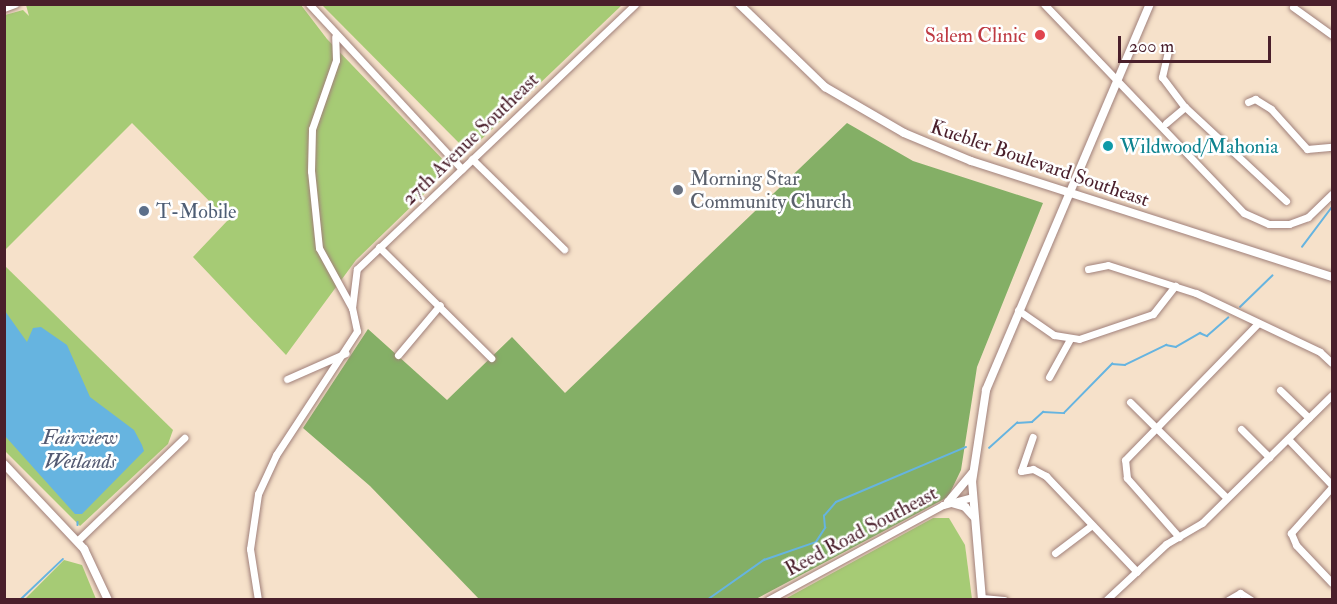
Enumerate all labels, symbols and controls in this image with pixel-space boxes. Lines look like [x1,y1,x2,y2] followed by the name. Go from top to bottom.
[925,23,1026,47] place label: Salem Clinic
[1121,24,1274,62] scale bar
[1031,26,1049,44] marker: Salem Clinic
[1129,35,1174,58] text: 200 m
[397,68,543,210] street label: 27th Avenue Southeast
[928,114,1152,212] street label: Kuebler Boulevard Southeast
[1120,134,1278,158] place label: Wildwood/Mahonia
[1101,139,1115,153] marker: Wildwood/Mahonia
[690,166,852,213] place label: Morning Star Community Church
[671,183,685,197] marker: Morning Star Community Church
[156,199,236,223] place label: T-Mobile
[137,204,151,218] marker: T-Mobile
[42,425,118,475] water label: Fairview Wetlands
[781,481,941,581] street label: Reed Road Southeast

